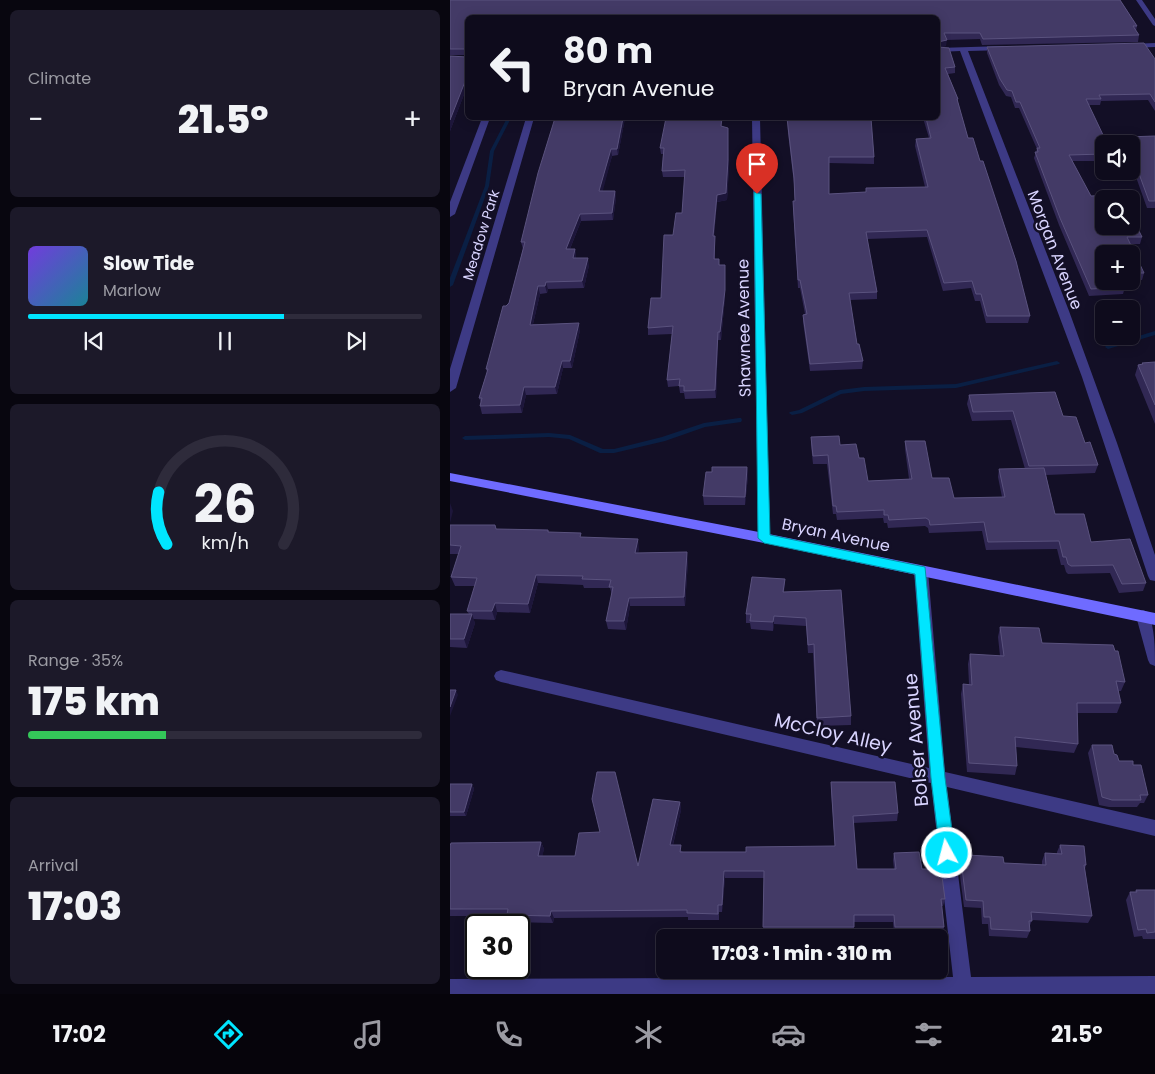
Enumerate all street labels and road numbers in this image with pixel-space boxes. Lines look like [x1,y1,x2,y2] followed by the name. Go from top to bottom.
[458,186,505,283] street label: Meadow Park
[1022,187,1088,313] street label: Morgan Avenue
[731,259,757,397] street label: Shawnee Avenue
[780,512,892,558] street label: Bryan Avenue
[897,672,935,808] street label: Bolser Avenue
[772,706,895,760] street label: McCloy Alley

